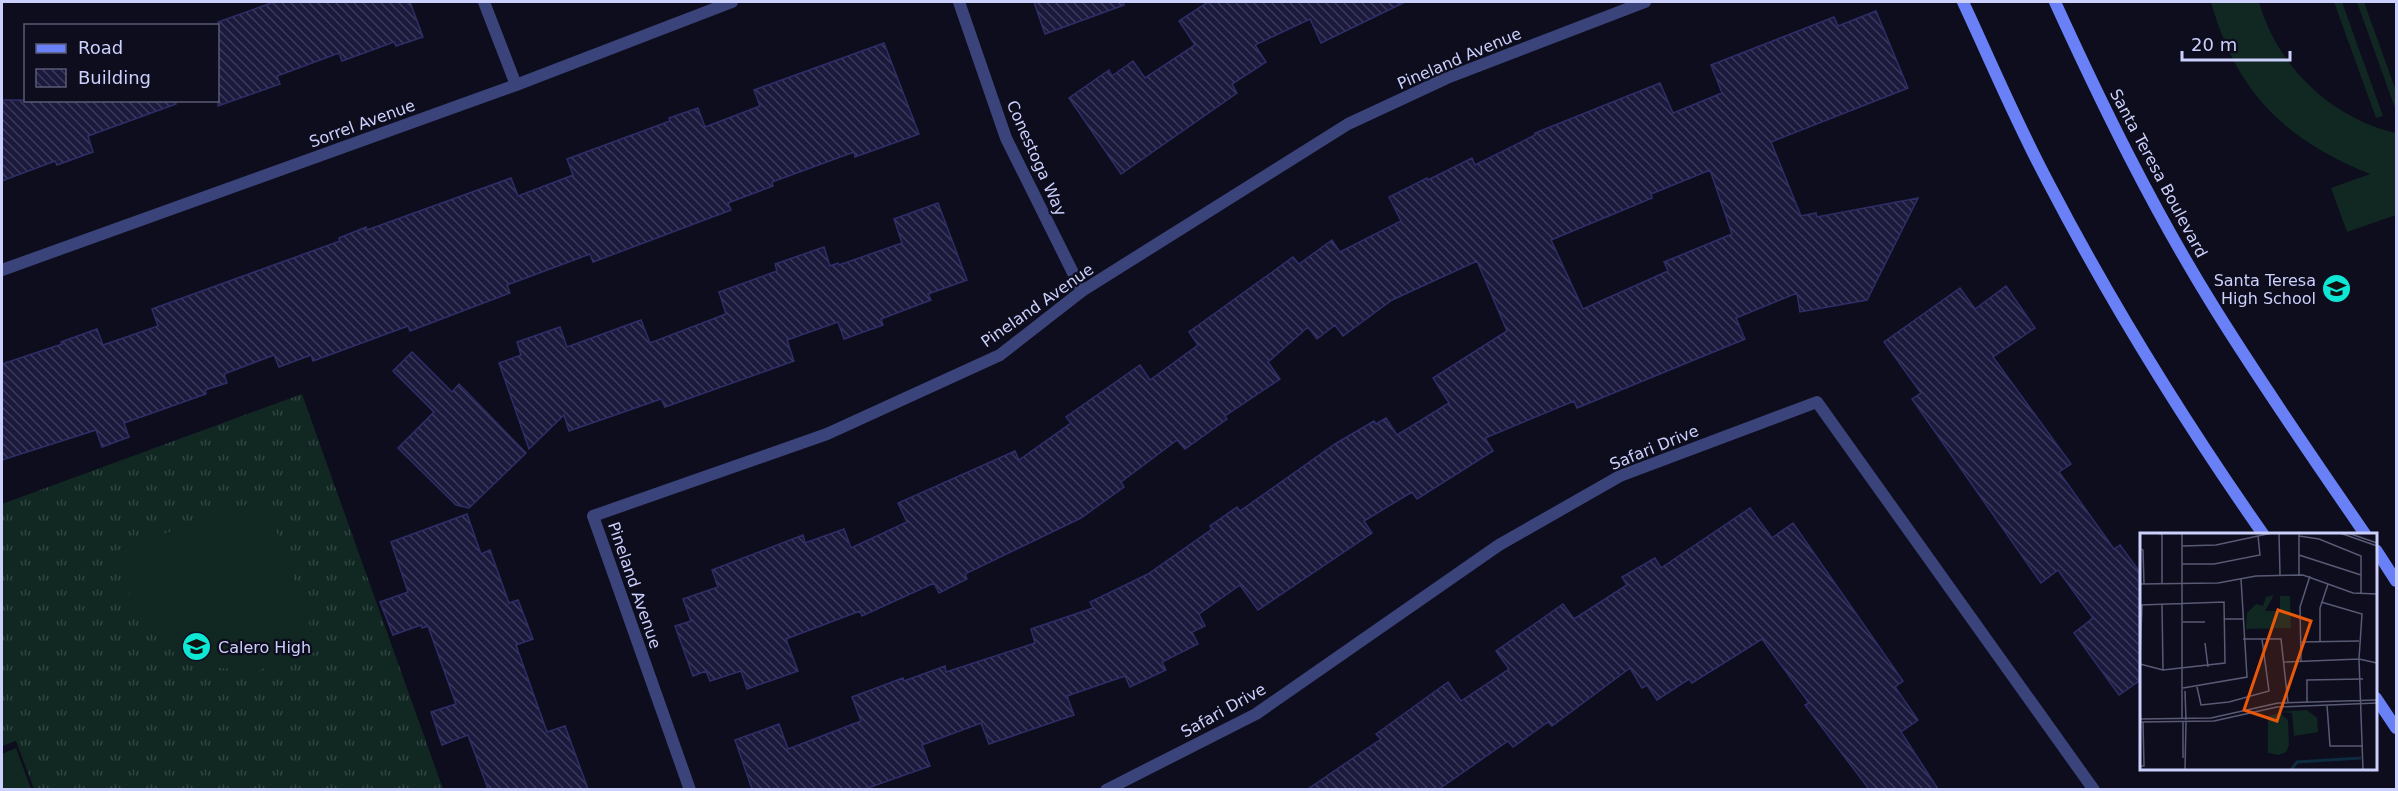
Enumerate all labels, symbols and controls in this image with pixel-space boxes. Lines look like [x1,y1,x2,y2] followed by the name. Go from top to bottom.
[24,24,219,102] legend
[1394,24,1524,93] street label: Pineland Avenue
[2182,24,2290,62] scale bar
[2191,34,2237,55] text: 20 m
[78,37,123,58] text: Road
[78,67,151,88] text: Building
[2106,86,2211,261] street label: Santa Teresa Boulevard
[307,96,418,151] street label: Sorrel Avenue
[1003,97,1071,219] street label: Conestoga Way
[977,260,1097,351] street label: Pineland Avenue
[2214,271,2316,308] place label: Santa Teresa High School
[2321,273,2353,305] school or university icon: Santa Teresa High School
[1607,421,1701,474] street label: Safari Drive
[604,519,665,651] street label: Pineland Avenue
[2140,533,2377,770] inset map
[181,631,213,663] school or university icon: Calero High
[218,638,311,657] place label: Calero High
[1177,679,1269,742] street label: Safari Drive

